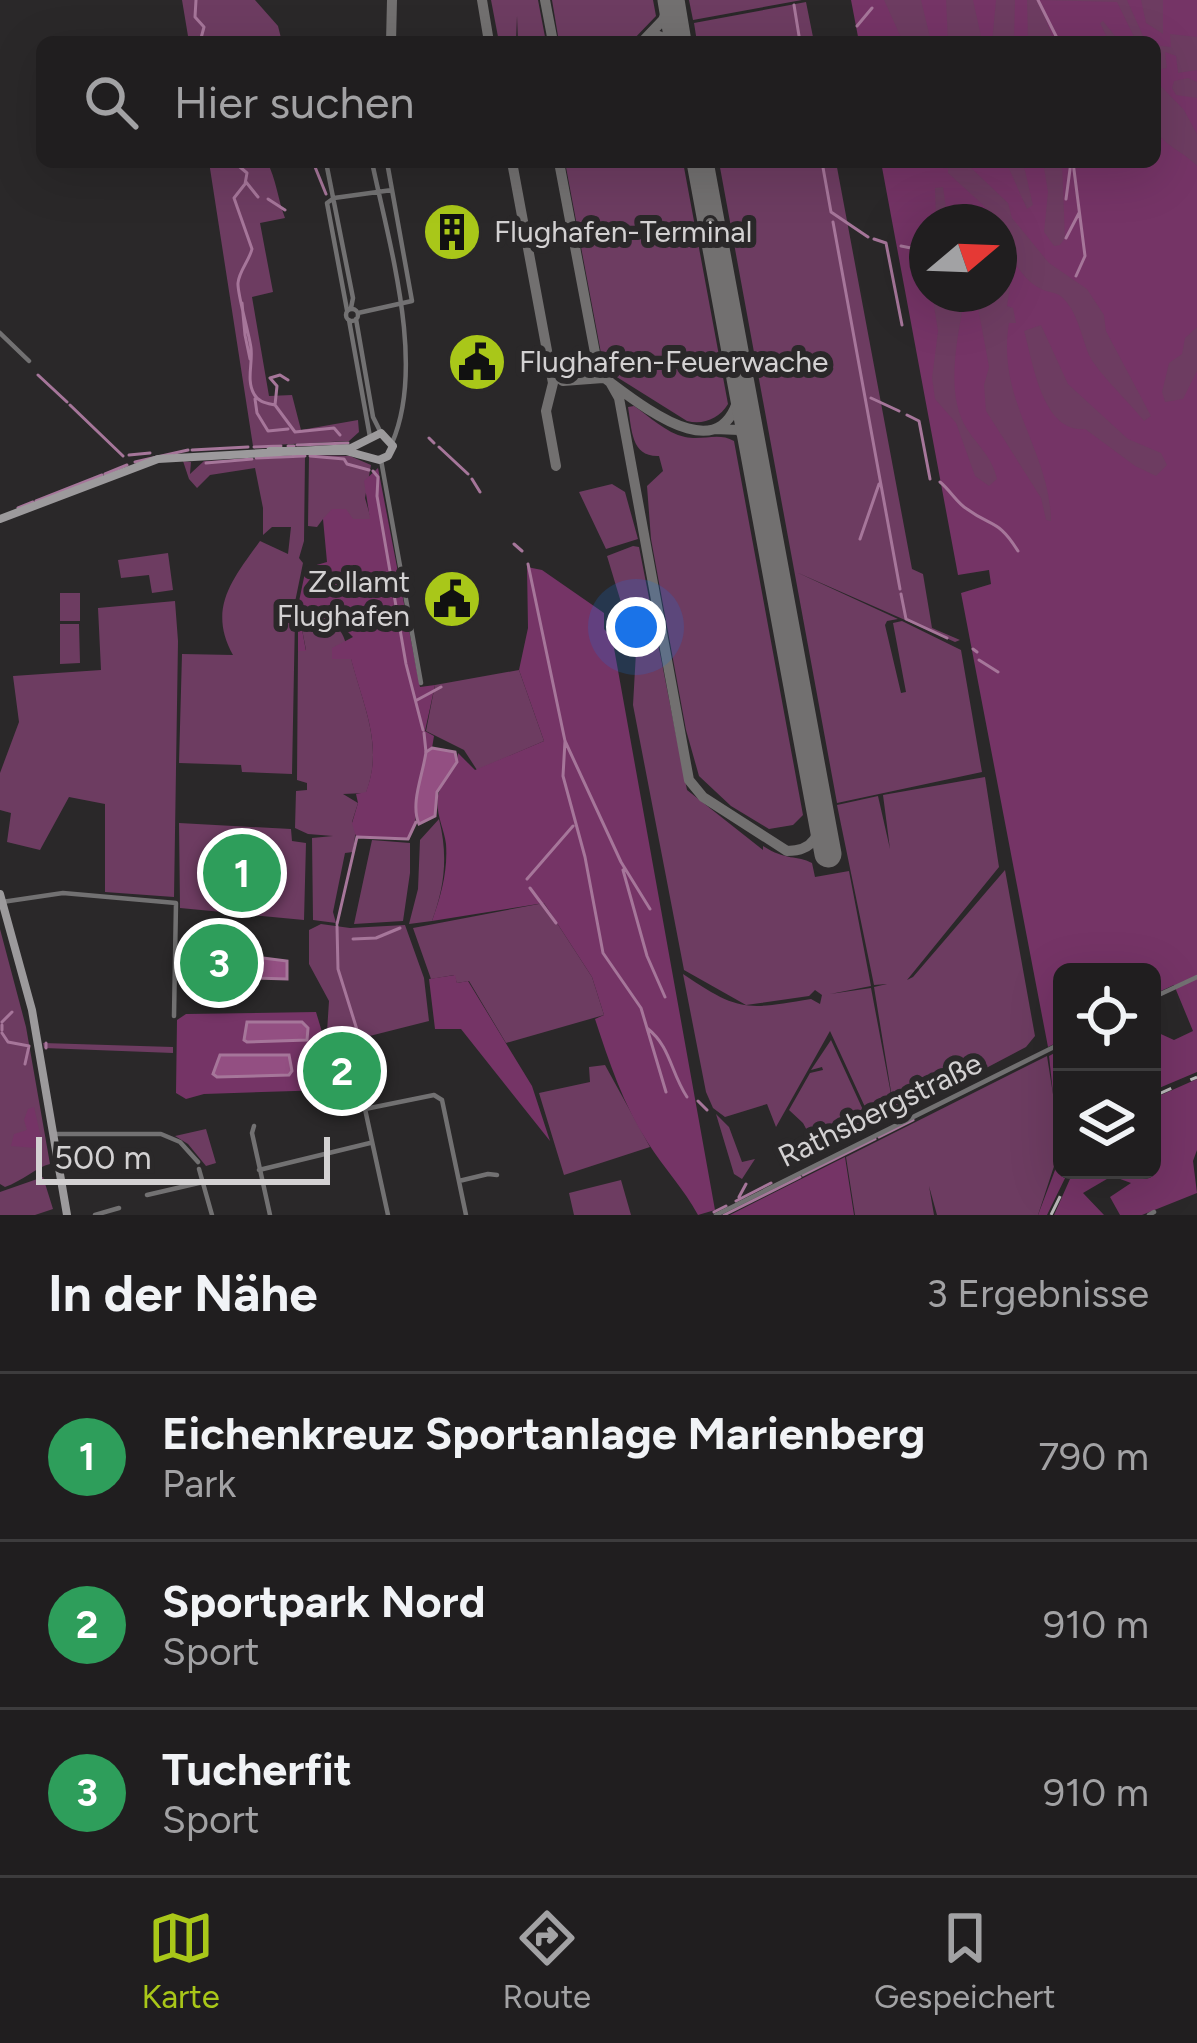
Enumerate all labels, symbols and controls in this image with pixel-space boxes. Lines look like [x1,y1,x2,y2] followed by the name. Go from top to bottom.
[36,36,1161,168] search box
[78,69,144,135] icon: search
[174,75,414,129] text: Hier suchen
[421,201,483,263] building icon: Flughafen-Terminal
[909,204,1017,312] north arrow
[494,213,752,250] place label: Flughafen-Terminal
[446,331,508,393] public building icon: Flughafen-Feuerwache
[519,343,828,380] place label: Flughafen-Feuerwache
[277,563,410,634] place label: Zollamt Flughafen
[421,568,483,630] public building icon: Zollamt Flughafen
[606,597,666,657] your location
[203,828,281,918] pin: 1
[180,918,258,1008] pin: 3
[1053,963,1161,1179] map controls
[1053,963,1161,1071] button: locate
[303,1026,381,1116] pin: 2
[772,1044,988,1175] street label: Rathsbergstraße
[1053,1071,1161,1179] button: layers
[36,1131,330,1184] scale bar
[54,1138,152,1177] text: 500 m
[48,1263,318,1324] text: In der Nähe
[926,1270,1149,1317] text: 3 Ergebnisse
[162,1406,925,1460] text: Eichenkreuz Sportanlage Marienberg
[79,1433,95,1480] text: 1
[1038,1433,1149,1480] text: 790 m
[162,1460,236,1507] text: Park
[162,1574,485,1628] text: Sportpark Nord
[76,1601,98,1648] text: 2
[1043,1601,1149,1648] text: 910 m
[162,1628,260,1675] text: Sport
[162,1742,352,1796] text: Tucherfit
[76,1769,98,1816] text: 3
[1043,1769,1149,1816] text: 910 m
[162,1796,260,1843] text: Sport
[141,1905,220,2016] tab: Karte
[503,1905,591,2016] tab: Route
[874,1905,1056,2016] tab: Gespeichert

